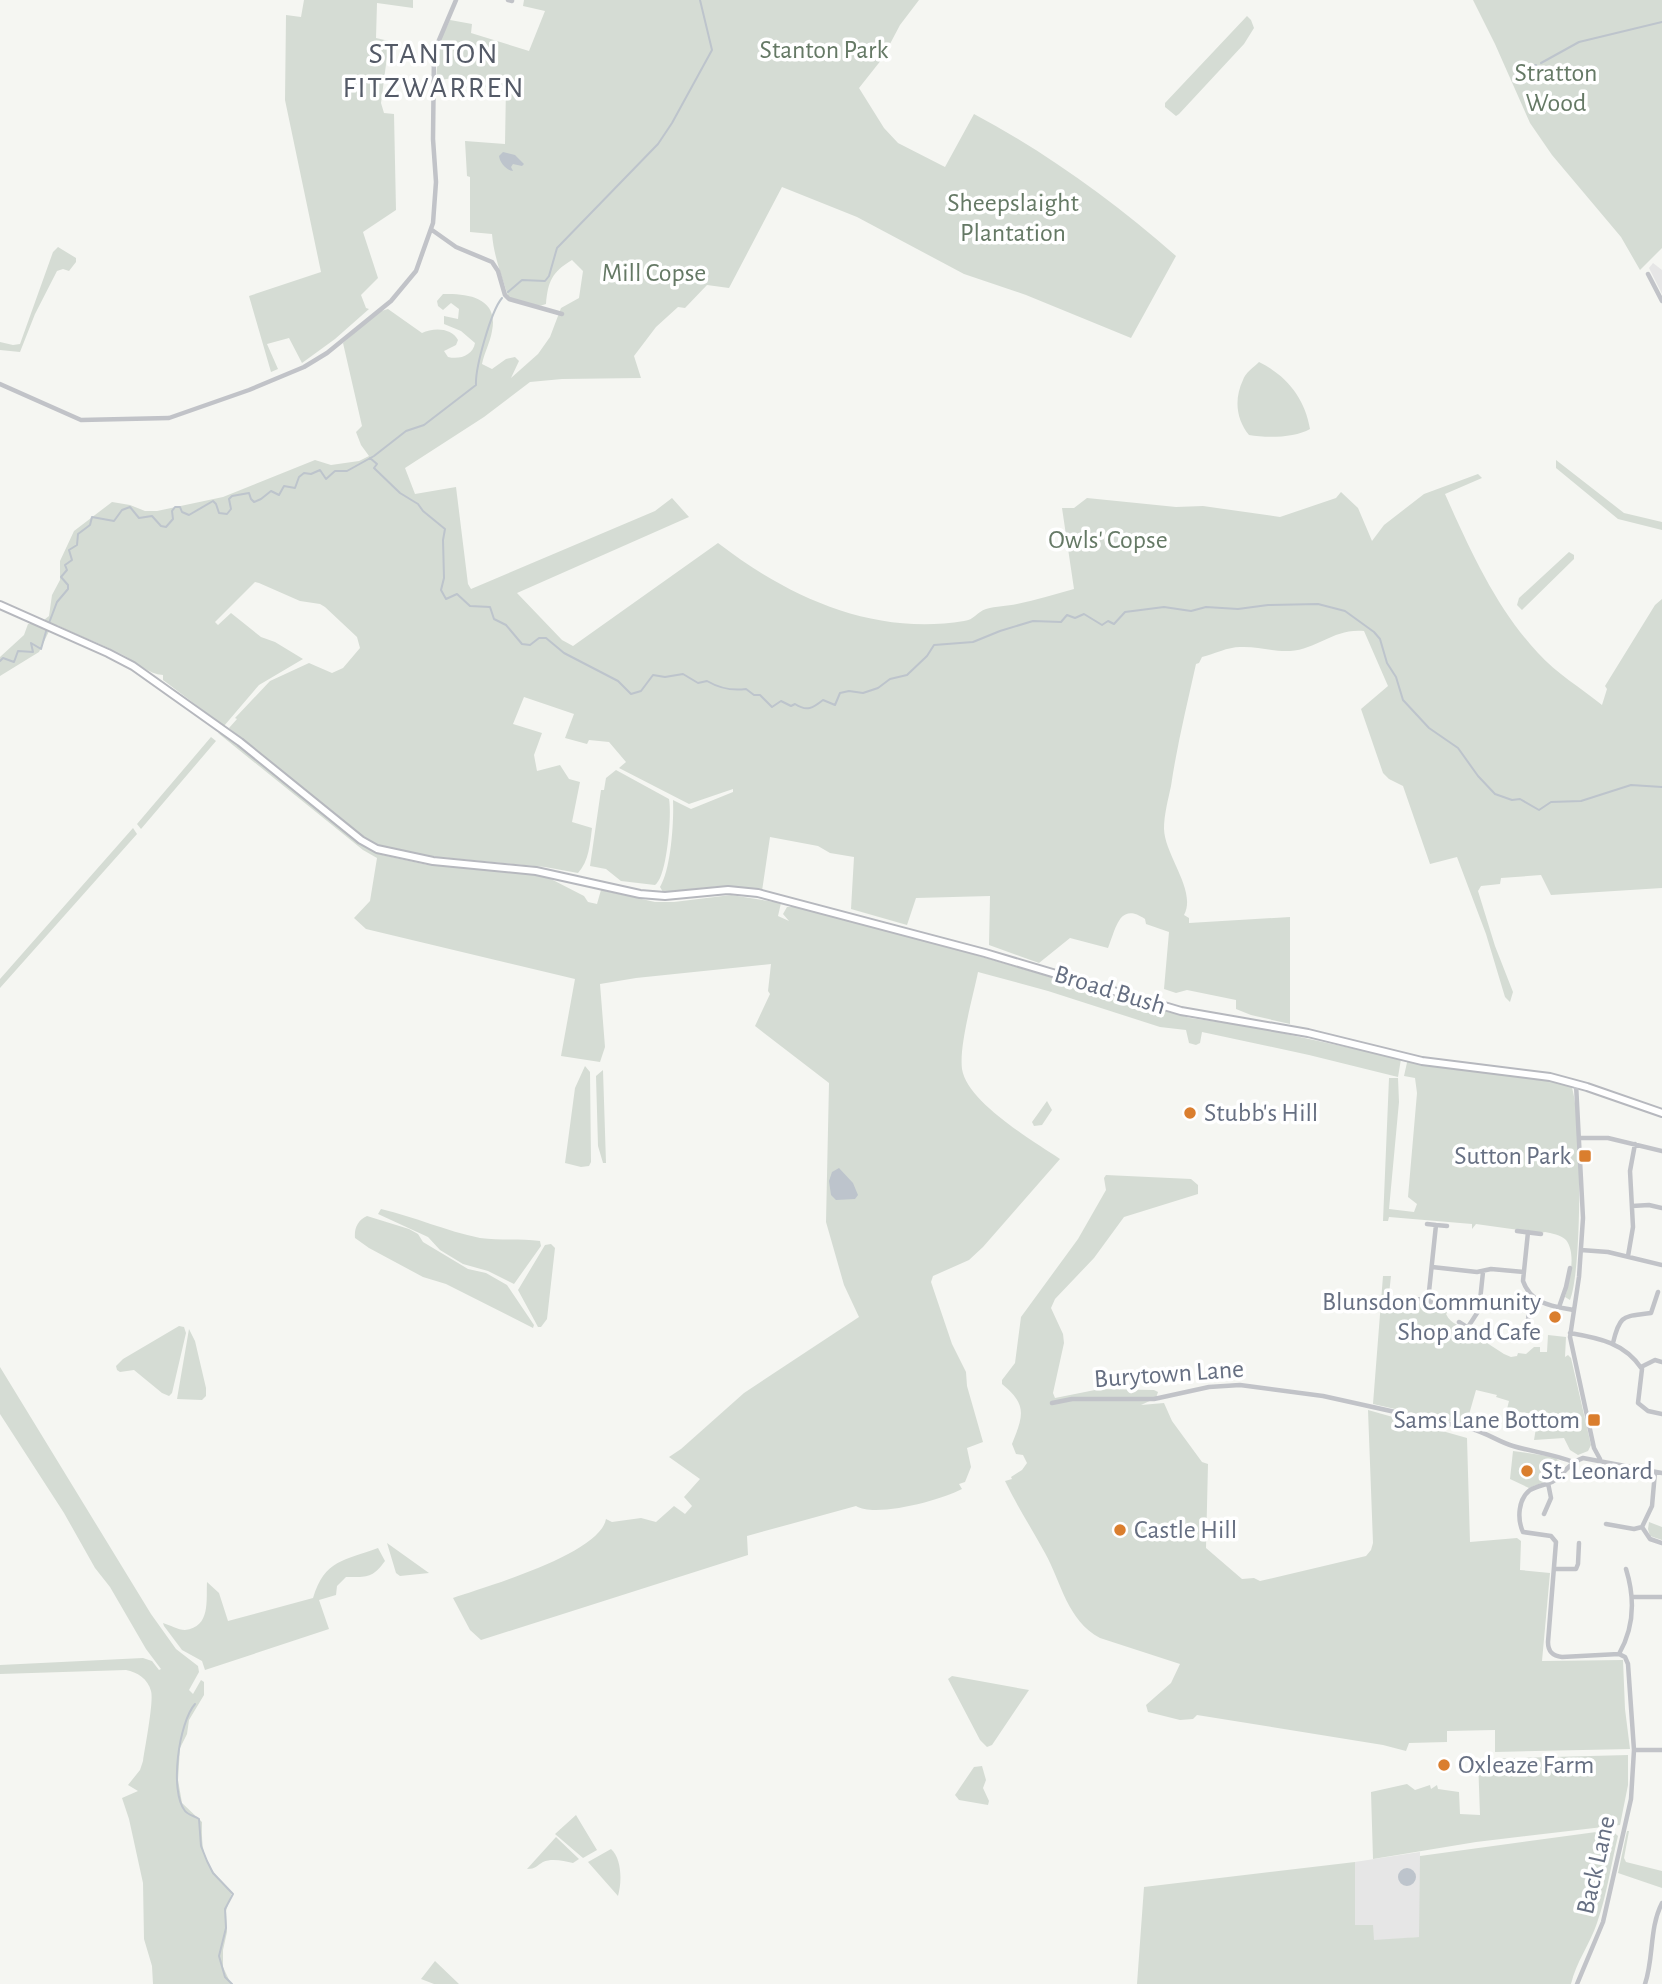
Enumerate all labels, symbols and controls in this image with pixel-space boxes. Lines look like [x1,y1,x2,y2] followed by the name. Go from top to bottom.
[760,37,889,63] park label: Stanton Park
[343,39,525,103] district label: STANTON FITZWARREN
[1515,60,1597,116] park label: Stratton Wood
[947,190,1079,246] park label: Sheepslaight Plantation
[602,260,706,286] park label: Mill Copse
[1048,527,1168,553] park label: Owls' Copse
[1051,961,1169,1019] street label: Broad Bush
[1204,1100,1318,1126] place label: Stubb's Hill
[1182,1105,1198,1121] marker: Stubb's Hill
[1454,1143,1571,1169] place label: Sutton Park
[1577,1148,1593,1164] marker: Sutton Park
[1322,1289,1541,1345] place label: Blunsdon Community Shop and Cafe
[1547,1309,1563,1325] marker: Blunsdon Community Shop and Cafe
[1093,1356,1245,1392] street label: Burytown Lane
[1394,1407,1580,1433] place label: Sams Lane Bottom
[1586,1412,1602,1428] marker: Sams Lane Bottom
[1541,1458,1653,1484] place label: St. Leonard
[1519,1463,1535,1479] marker: St. Leonard
[1134,1517,1237,1543] place label: Castle Hill
[1112,1522,1128,1538] marker: Castle Hill
[1458,1752,1594,1778] place label: Oxleaze Farm
[1436,1757,1452,1773] marker: Oxleaze Farm
[1572,1813,1620,1917] street label: Back Lane

